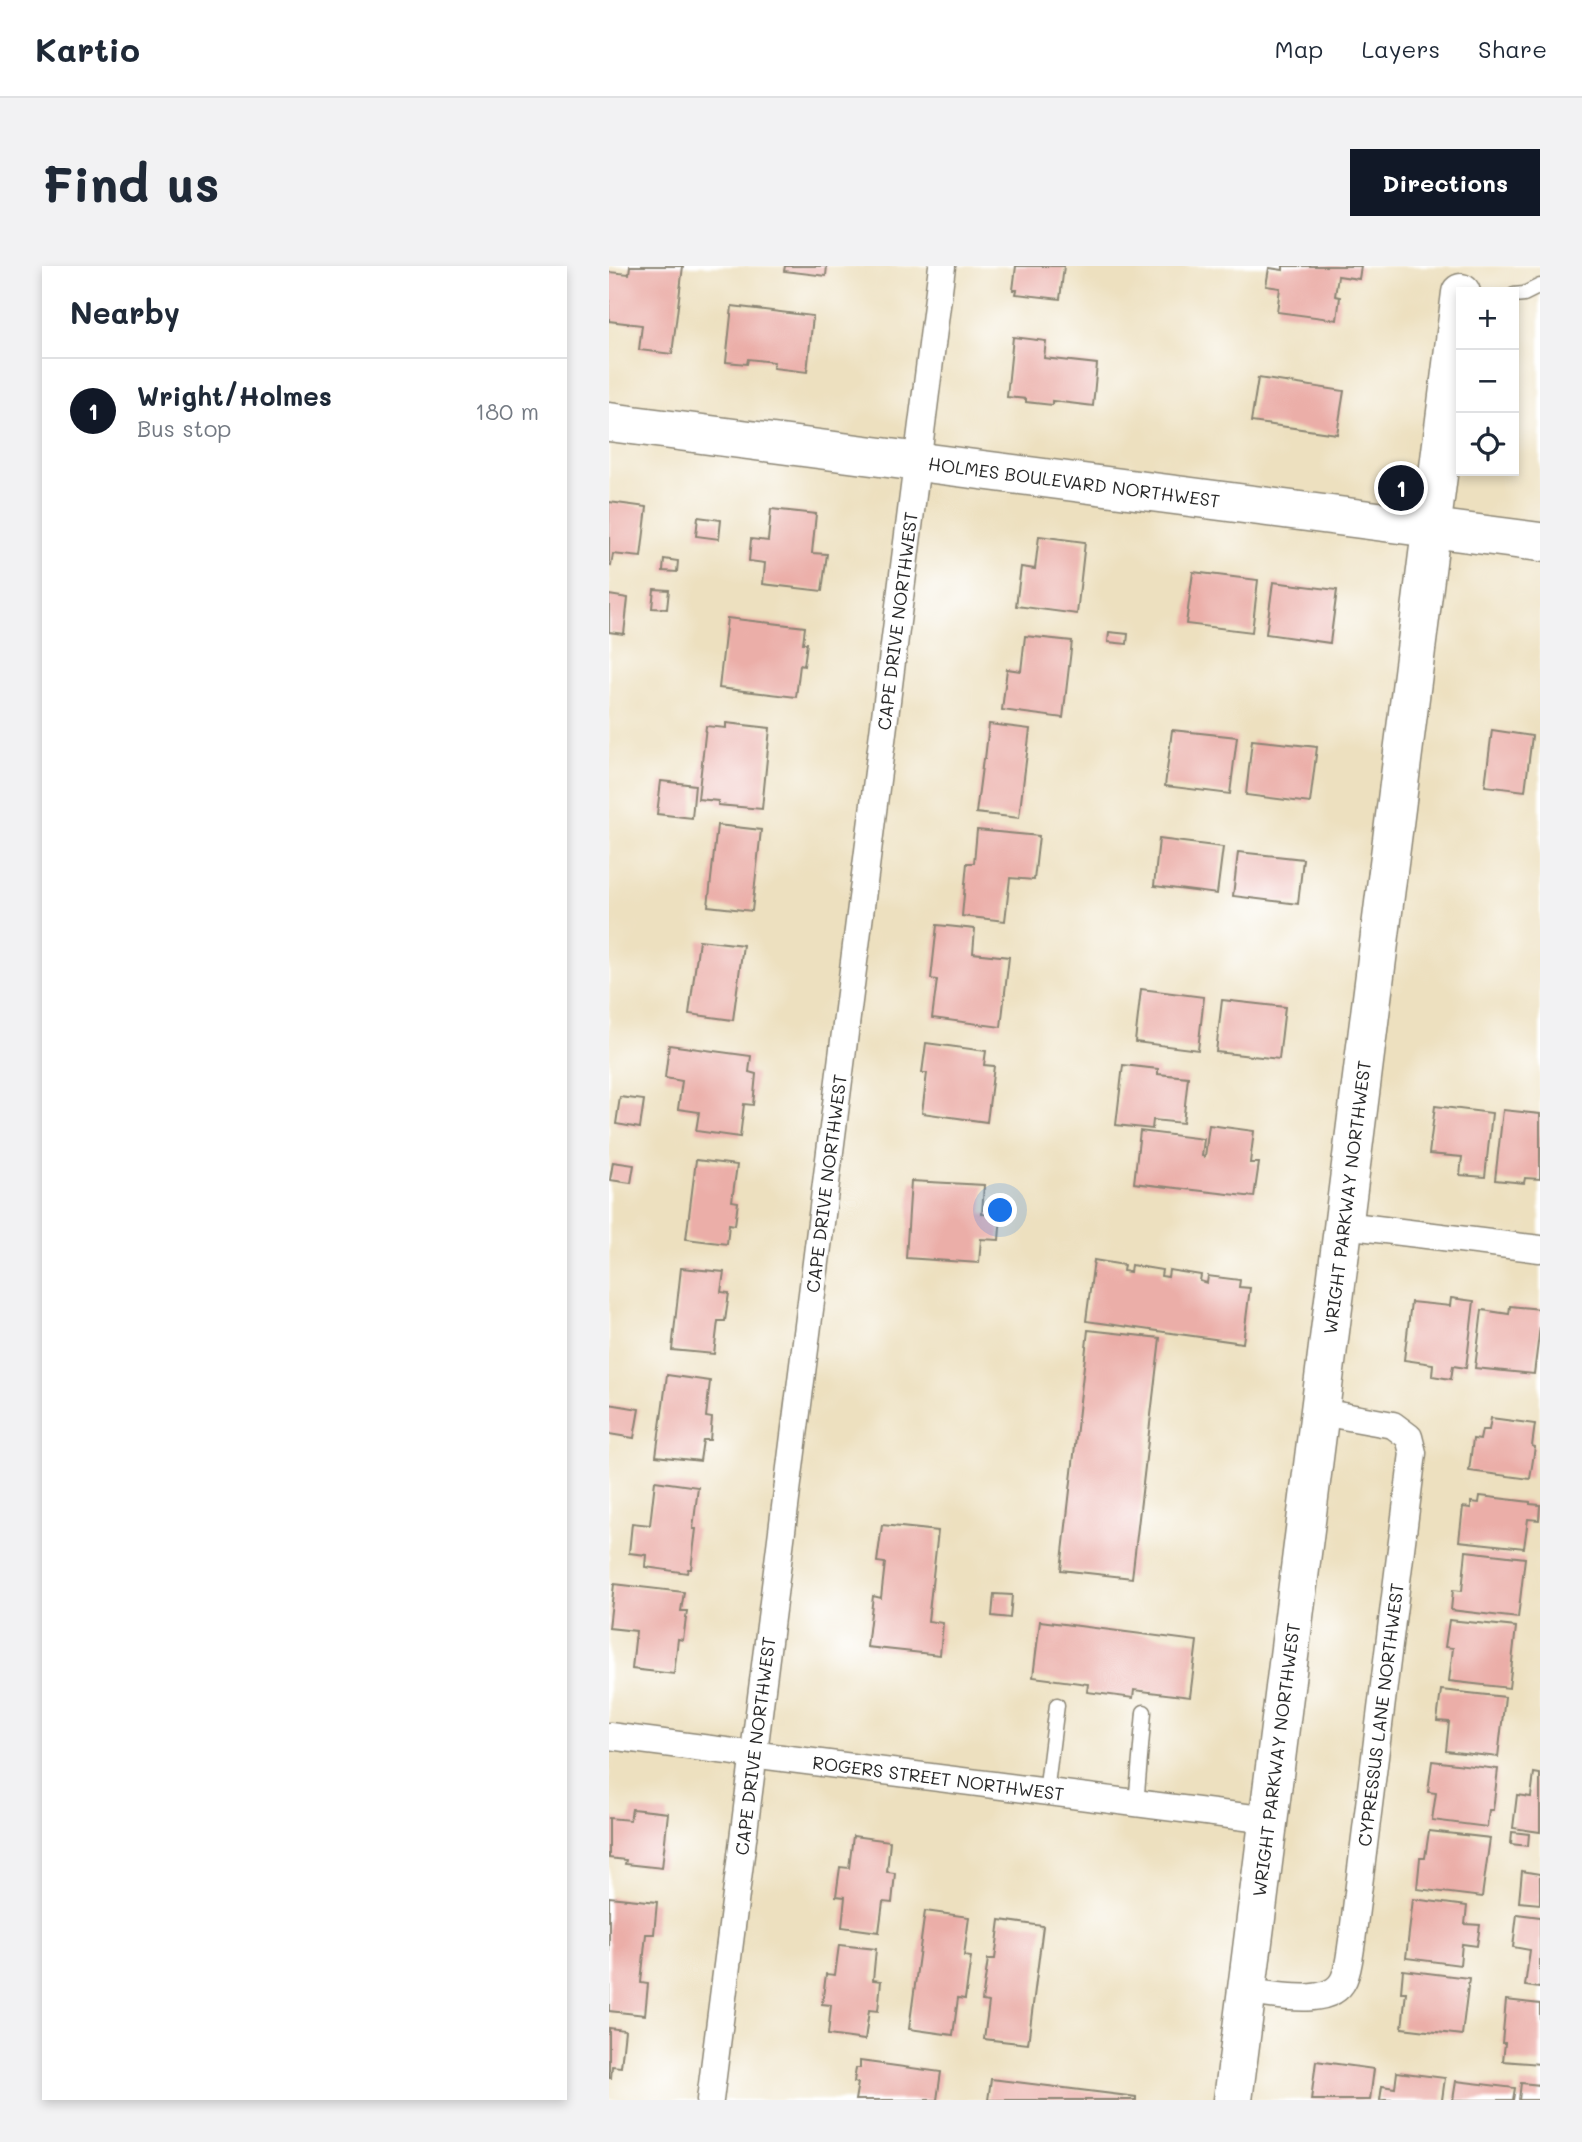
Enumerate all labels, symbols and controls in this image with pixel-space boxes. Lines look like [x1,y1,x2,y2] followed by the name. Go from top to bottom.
[35,27,140,70] text: Kartio
[1275,33,1323,64] text: Map
[1361,33,1440,64] text: Layers
[1478,33,1547,64] text: Share
[1350,149,1540,216] button: Directions
[42,151,220,214] text: Find us
[1456,287,1519,476] map controls
[1456,287,1519,350] button: +
[70,292,180,332] text: Nearby
[1456,350,1519,413] button: −
[137,379,332,413] text: Wright/Holmes
[88,396,98,426] text: 1
[475,396,539,426] text: 180 m
[137,413,232,443] text: Bus stop
[1456,413,1519,476] button: locate
[927,451,1221,513] street label: HOLMES BOULEVARD NORTHWEST
[1378,462,1424,514] pin: 1
[871,510,923,732] street label: CAPE DRIVE NORTHWEST
[1318,1059,1376,1336] street label: WRIGHT PARKWAY NORTHWEST
[800,1073,852,1294] street label: CAPE DRIVE NORTHWEST
[983,1193,1017,1227] your location
[1352,1581,1409,1848] street label: CYPRESSUS LANE NORTHWEST
[1247,1621,1305,1898] street label: WRIGHT PARKWAY NORTHWEST
[729,1635,781,1857] street label: CAPE DRIVE NORTHWEST
[811,1750,1066,1806] street label: ROGERS STREET NORTHWEST

